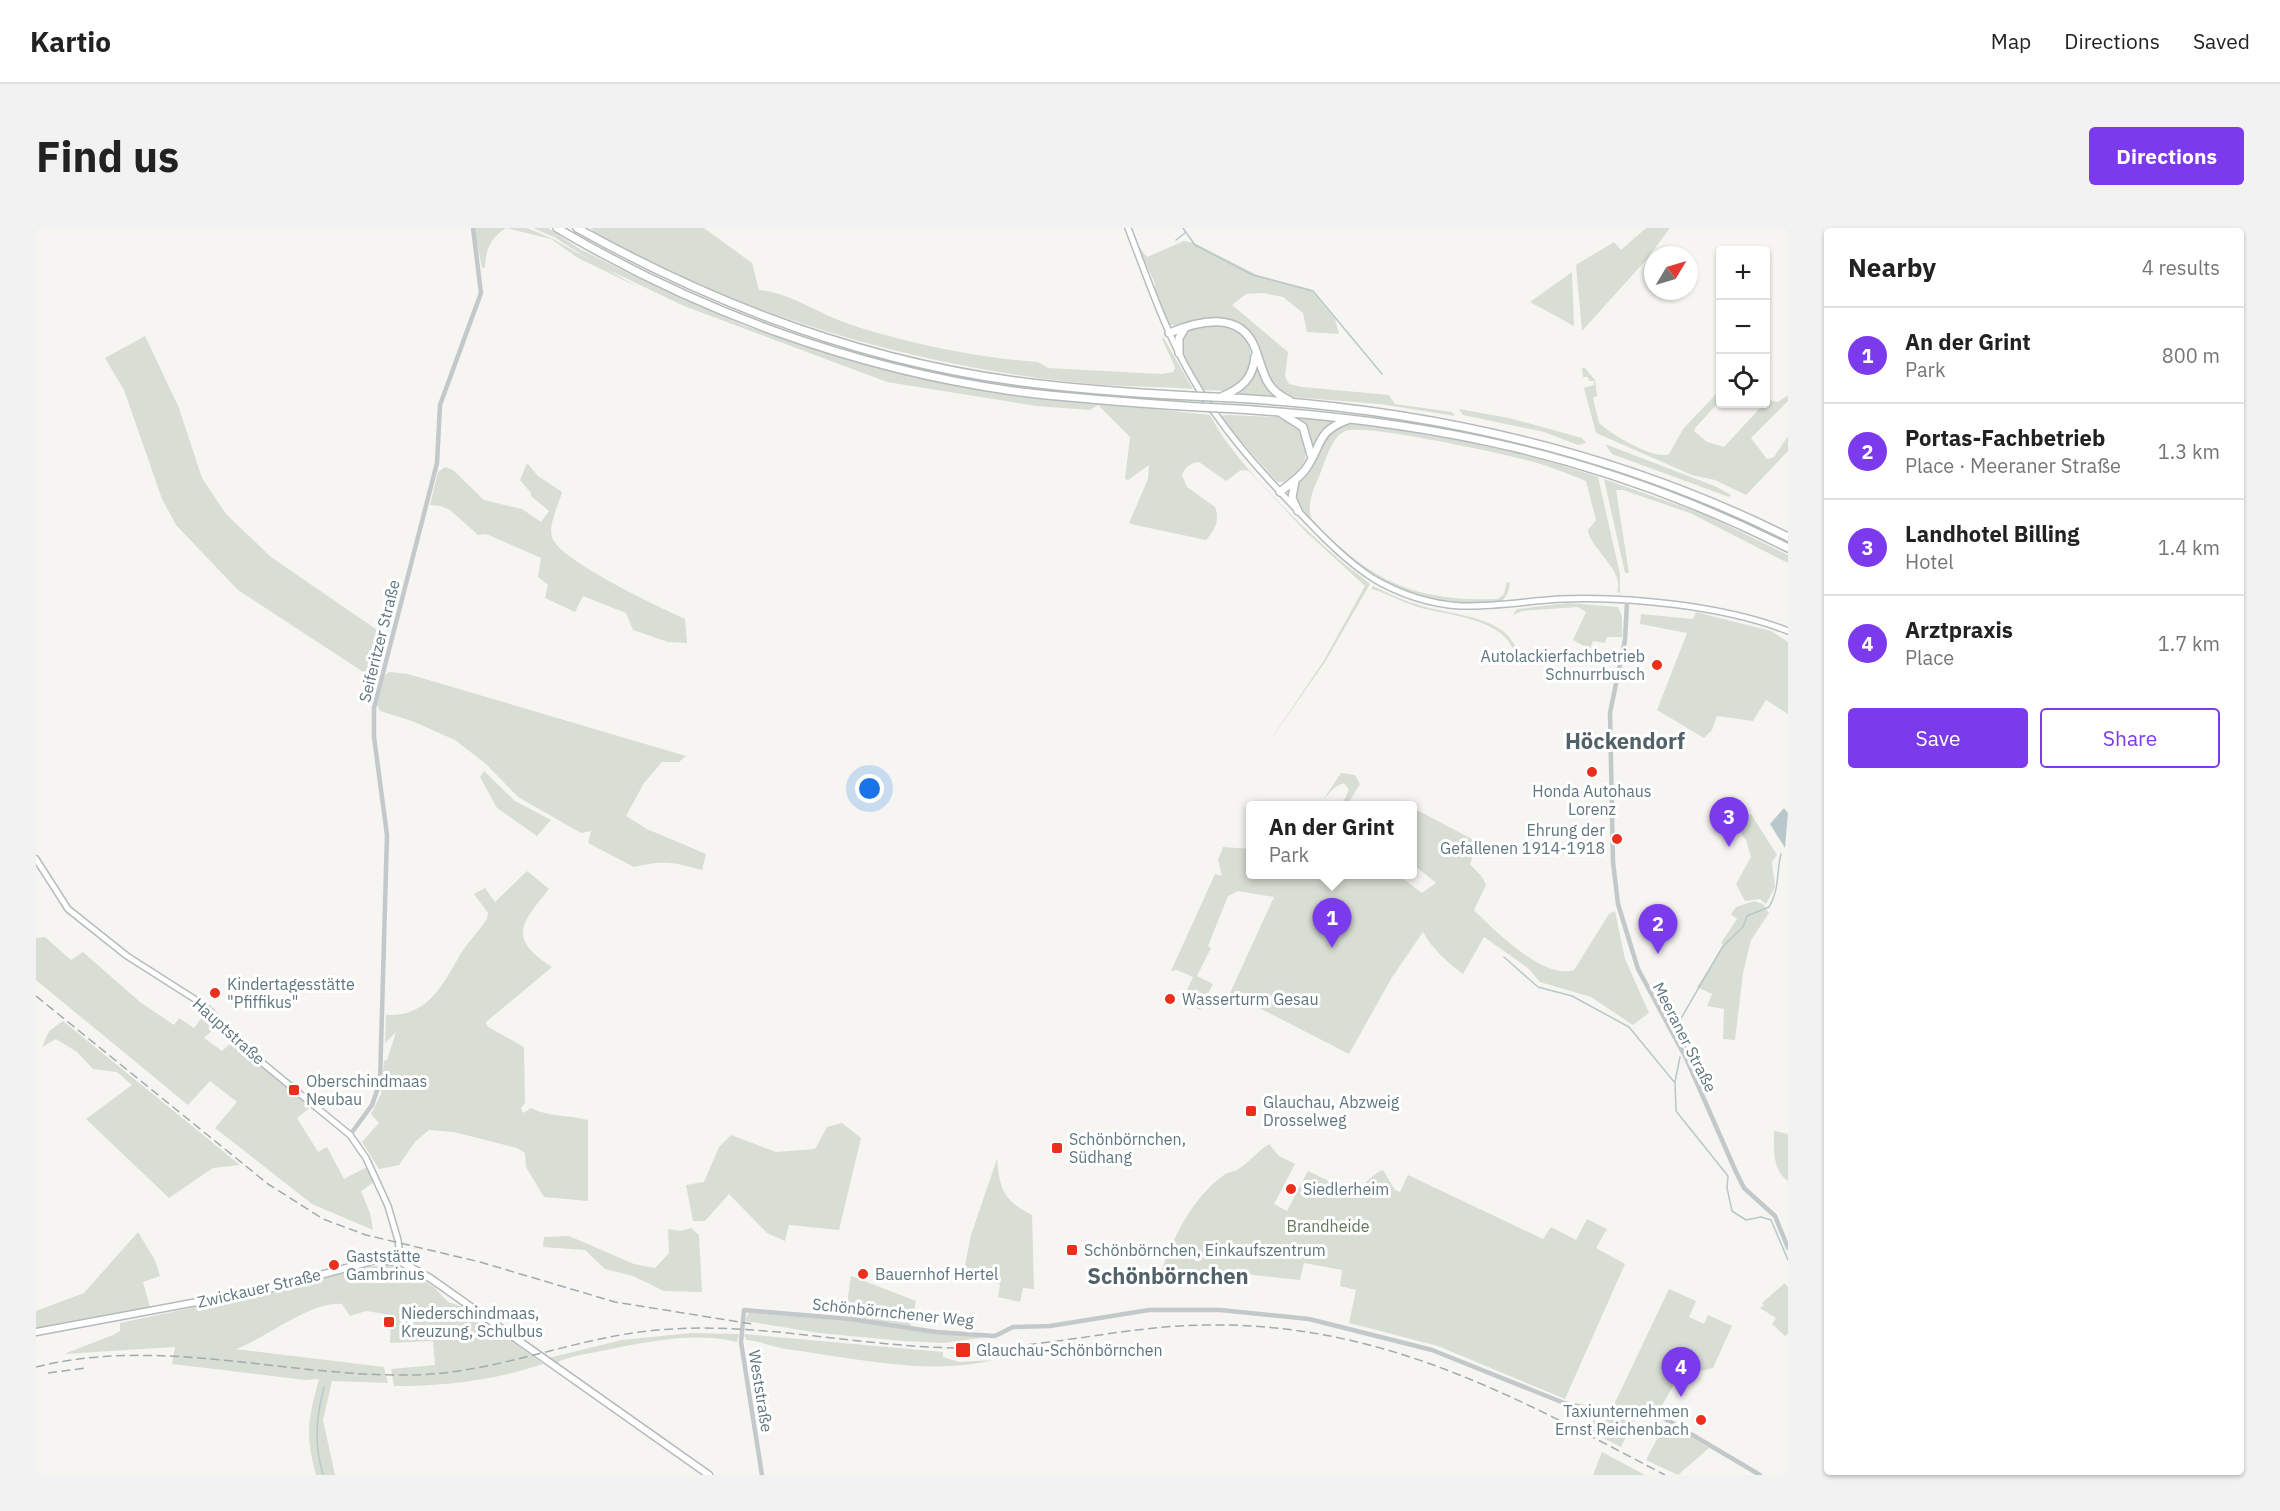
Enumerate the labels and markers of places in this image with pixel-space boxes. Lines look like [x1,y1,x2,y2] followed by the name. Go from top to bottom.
[1481,646,1645,684] place label: Autolackierfachbetrieb Schnurrbusch
[1650,658,1664,672] marker: Autolackierfachbetrieb Schnurrbusch
[1585,765,1599,779] marker: Honda Autohaus Lorenz
[1532,781,1652,819] place label: Honda Autohaus Lorenz
[1710,798,1748,847] pin: 3
[1440,820,1605,858] place label: Ehrung der Gefallenen 1914-1918
[1610,832,1624,846] marker: Ehrung der Gefallenen 1914-1918
[1312,898,1352,948] pin: 1
[1638,904,1678,954] pin: 2
[227,974,355,1012] place label: Kindertagesstätte "Pfiffikus"
[208,986,222,1000] marker: Kindertagesstätte "Pfiffikus"
[1182,989,1319,1009] place label: Wasserturm Gesau
[1163,992,1177,1006] marker: Wasserturm Gesau
[306,1071,427,1109] place label: Oberschindmaas Neubau
[287,1083,301,1097] marker: Oberschindmaas Neubau
[1263,1092,1400,1130] place label: Glauchau, Abzweig Drosselweg
[1244,1104,1258,1118] marker: Glauchau, Abzweig Drosselweg
[1069,1129,1186,1167] place label: Schönbörnchen, Südhang
[1050,1141,1064,1155] marker: Schönbörnchen, Südhang
[1303,1179,1389,1199] place label: Siedlerheim
[1284,1182,1298,1196] marker: Siedlerheim
[1084,1240,1326,1260] place label: Schönbörnchen, Einkaufszentrum
[1065,1243,1079,1257] marker: Schönbörnchen, Einkaufszentrum
[346,1246,425,1284] place label: Gaststätte Gambrinus
[327,1258,341,1272] marker: Gaststätte Gambrinus
[875,1264,998,1284] place label: Bauernhof Hertel
[856,1267,870,1281] marker: Bauernhof Hertel
[401,1303,543,1341] place label: Niederschindmaas, Kreuzung, Schulbus
[382,1315,396,1329] marker: Niederschindmaas, Kreuzung, Schulbus
[976,1340,1163,1360] place label: Glauchau-Schönbörnchen
[954,1341,972,1359] marker: Glauchau-Schönbörnchen
[1662,1348,1700,1397] pin: 4
[1555,1401,1689,1439] place label: Taxiunternehmen Ernst Reichenbach
[1694,1413,1708,1427] marker: Taxiunternehmen Ernst Reichenbach

